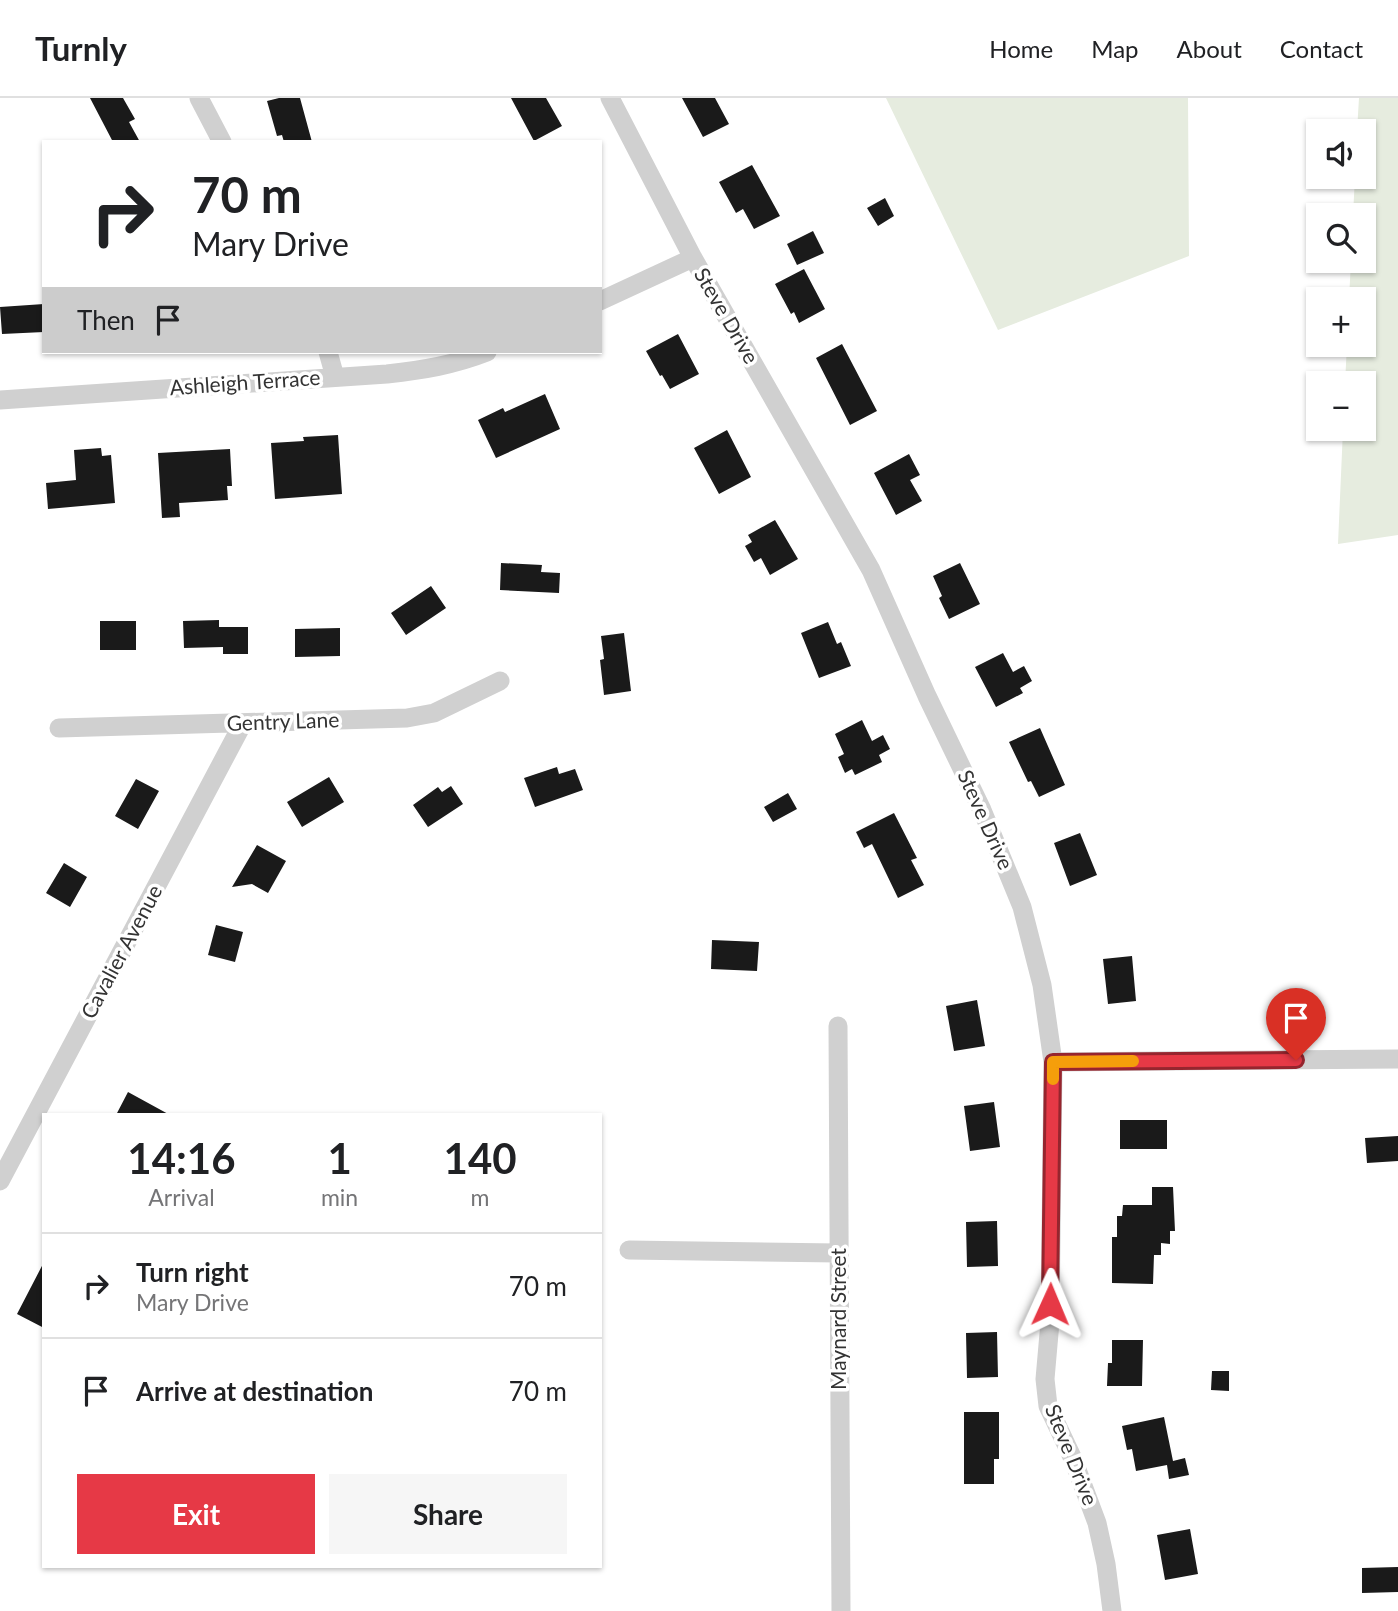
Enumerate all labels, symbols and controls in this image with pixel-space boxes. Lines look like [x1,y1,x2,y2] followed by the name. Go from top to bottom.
[35,28,127,68] text: Turnly
[989,34,1053,63] text: Home
[1091,34,1139,63] text: Map
[1177,34,1242,63] text: About
[1280,34,1363,63] text: Contact
[1306,119,1376,441] map controls
[1306,119,1376,189] button: sound
[192,165,302,223] text: 70 m
[77,168,168,259] icon: right
[1306,203,1376,273] button: search
[192,224,349,263] text: Mary Drive
[690,263,765,368] street label: Steve Drive
[1306,287,1376,357] button: +
[149,301,187,339] icon: arrive
[77,304,135,336] text: Then
[169,364,321,399] street label: Ashleigh Terrace
[1306,371,1376,441] button: −
[226,706,340,735] street label: Gentry Lane
[953,766,1019,873] street label: Steve Drive
[75,880,166,1022] street label: Cavalier Avenue
[1266,988,1326,1060] pin
[1277,999,1315,1037] icon: arrive
[127,1133,236,1183] text: 14:16
[327,1133,352,1183] text: 1
[444,1133,517,1183] text: 140
[148,1183,215,1211] text: Arrival
[321,1183,358,1211] text: min
[471,1183,490,1211] text: m
[825,1248,850,1390] street label: Maynard Street
[136,1256,249,1288] text: Turn right
[77,1267,115,1305] icon: right
[1013,1267,1087,1341] position arrow
[509,1270,567,1302] text: 70 m
[136,1288,249,1316] text: Mary Drive
[77,1372,115,1410] icon: arrive
[136,1375,373,1407] text: Arrive at destination
[509,1375,567,1407] text: 70 m
[1041,1400,1104,1508] street label: Steve Drive
[77,1474,315,1554] button: Exit
[329,1474,567,1554] button: Share

